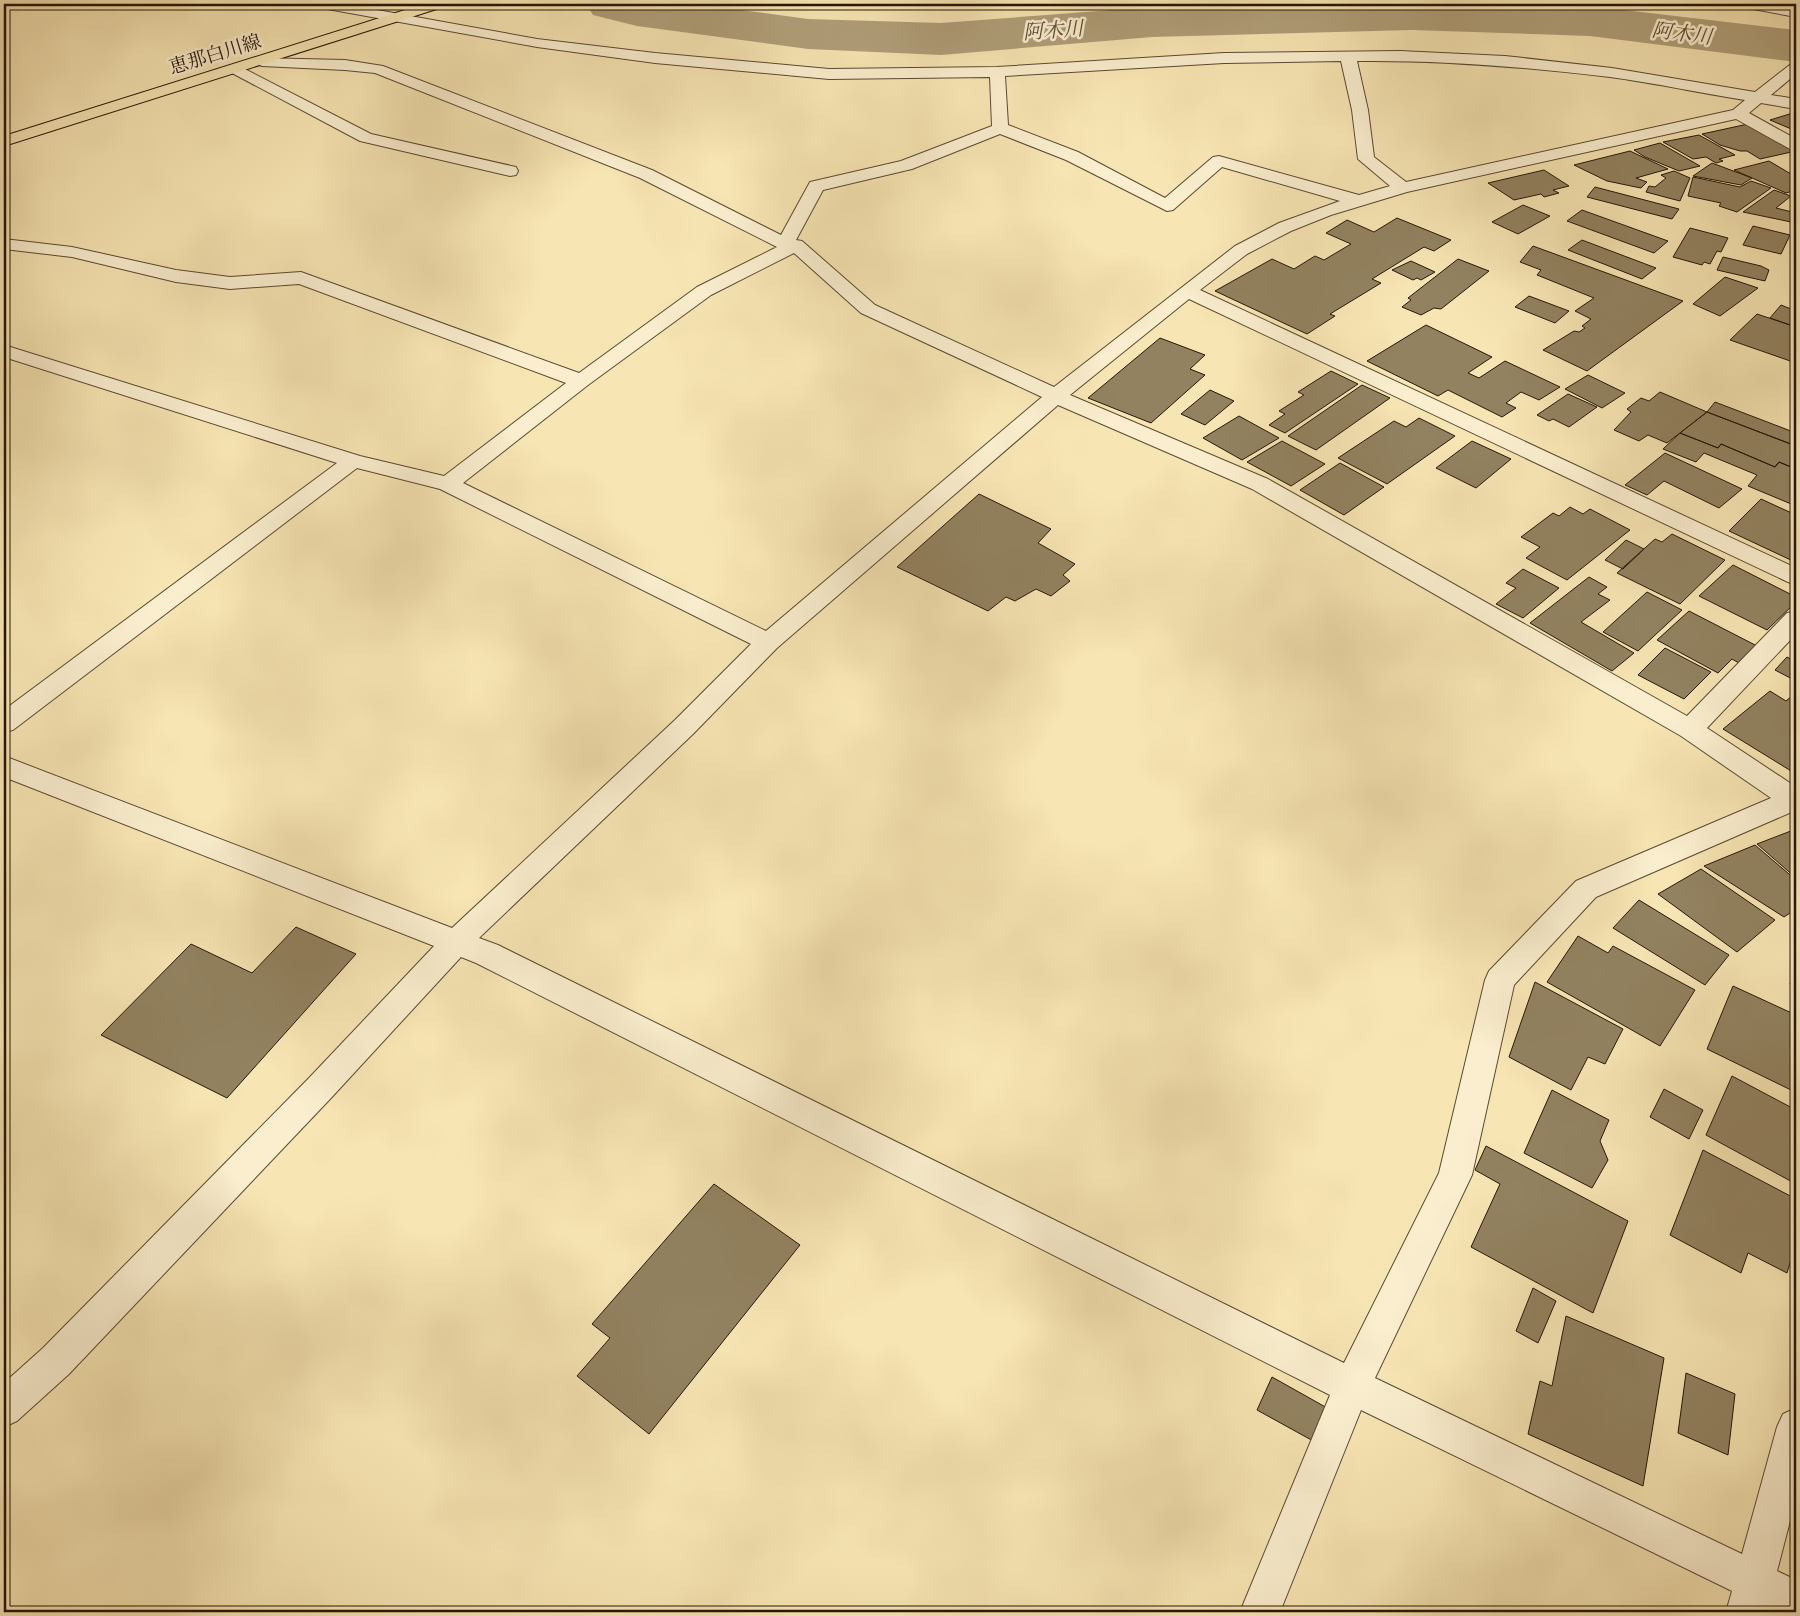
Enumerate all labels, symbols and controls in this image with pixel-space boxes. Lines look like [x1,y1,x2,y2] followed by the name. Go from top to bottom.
[1022,15,1086,45] water label: 阿木川
[1651,16,1715,50] water label: 阿木川
[166,28,264,80] street label: 恵那白川線

